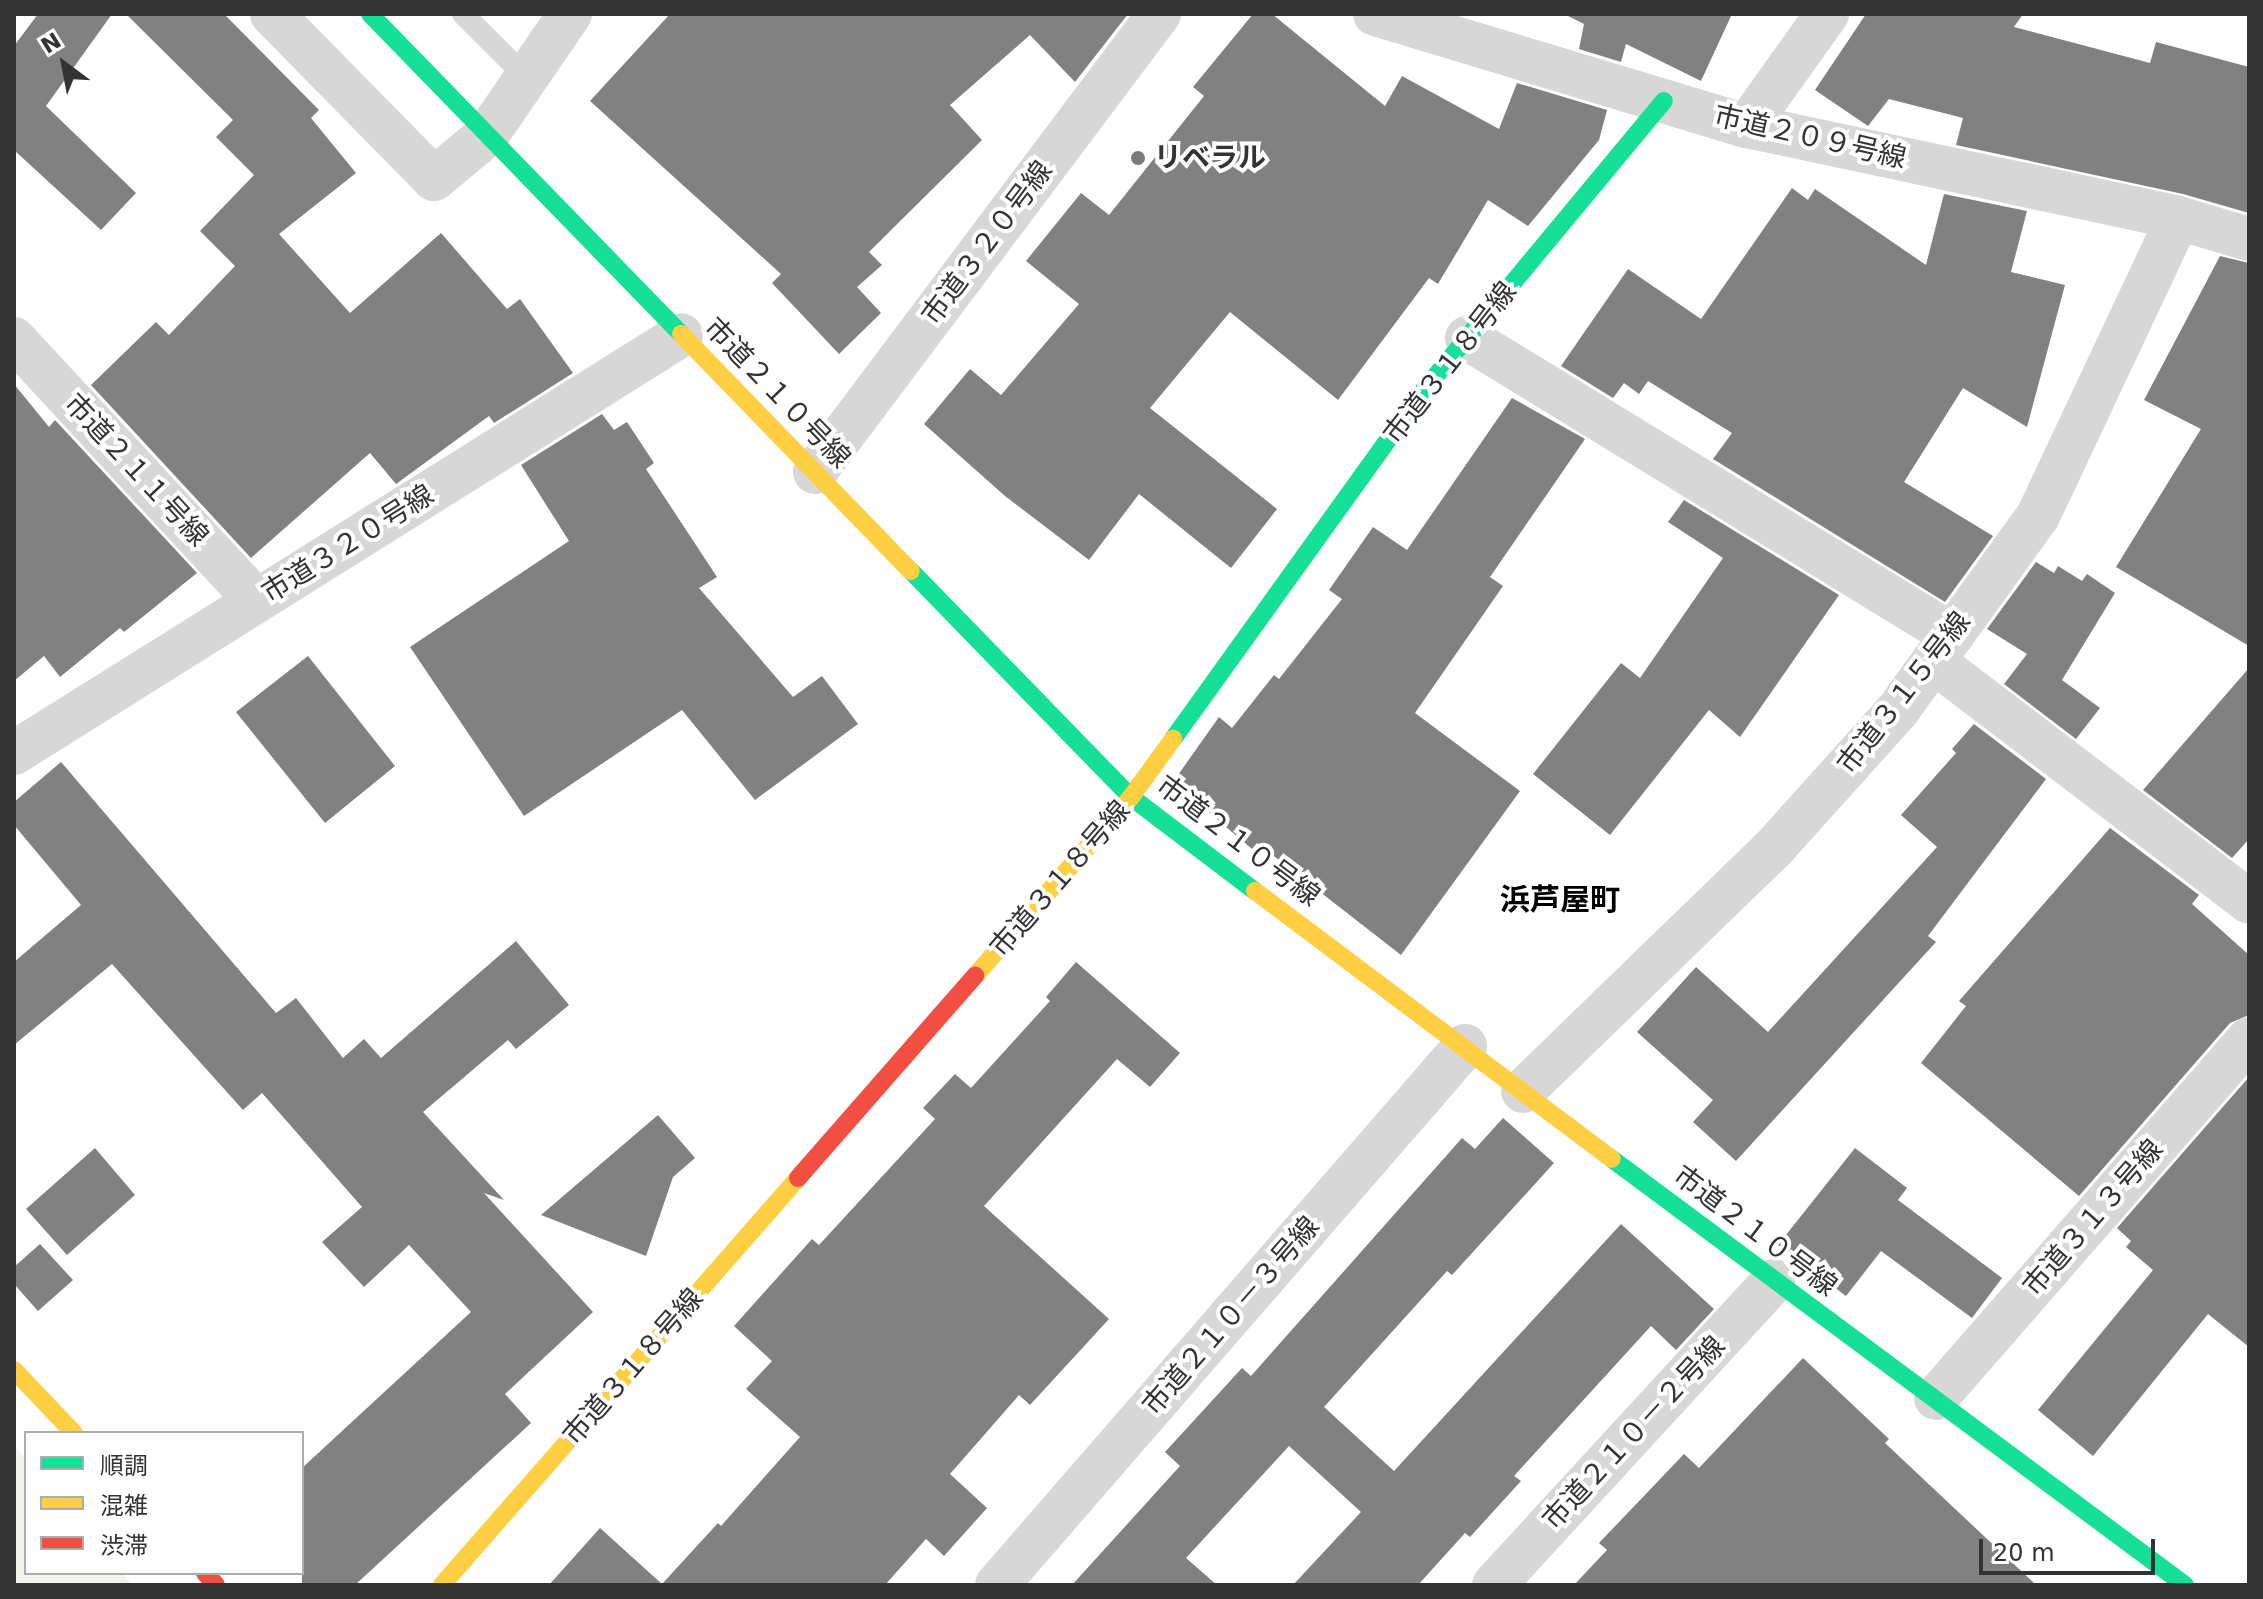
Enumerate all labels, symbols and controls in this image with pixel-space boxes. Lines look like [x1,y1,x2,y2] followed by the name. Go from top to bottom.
[24,24,104,104] north arrow
[37,28,65,59] text: N
[1711,99,1909,175] street label: 市道２０９号線
[1154,141,1266,175] place label: リベラル
[1129,149,1147,167] marker: リベラル
[915,155,1059,331] street label: 市道３２０号線
[1376,275,1524,451] street label: 市道３１８号線
[697,311,857,475] street label: 市道２１０号線
[57,387,215,553] street label: 市道２１１号線
[256,478,440,610] street label: 市道３２０号線
[1830,605,1978,781] street label: 市道３１５号線
[1150,769,1326,913] street label: 市道２１０号線
[983,794,1137,964] street label: 市道３１８号線
[1500,882,1620,918] district label: 浜芦屋町
[2016,1133,2170,1303] street label: 市道３１３号線
[1667,1159,1843,1303] street label: 市道２１０号線
[1136,1210,1326,1422] street label: 市道２１０－３号線
[556,1282,710,1452] street label: 市道３１８号線
[1536,1329,1732,1537] street label: 市道２１０－２号線
[24,1431,304,1575] legend
[100,1452,148,1480] text: 順調
[100,1492,148,1520] text: 混雑
[1983,1523,2159,1573] scale bar
[100,1532,148,1560] text: 渋滞
[1993,1539,2055,1567] text: 20 m

